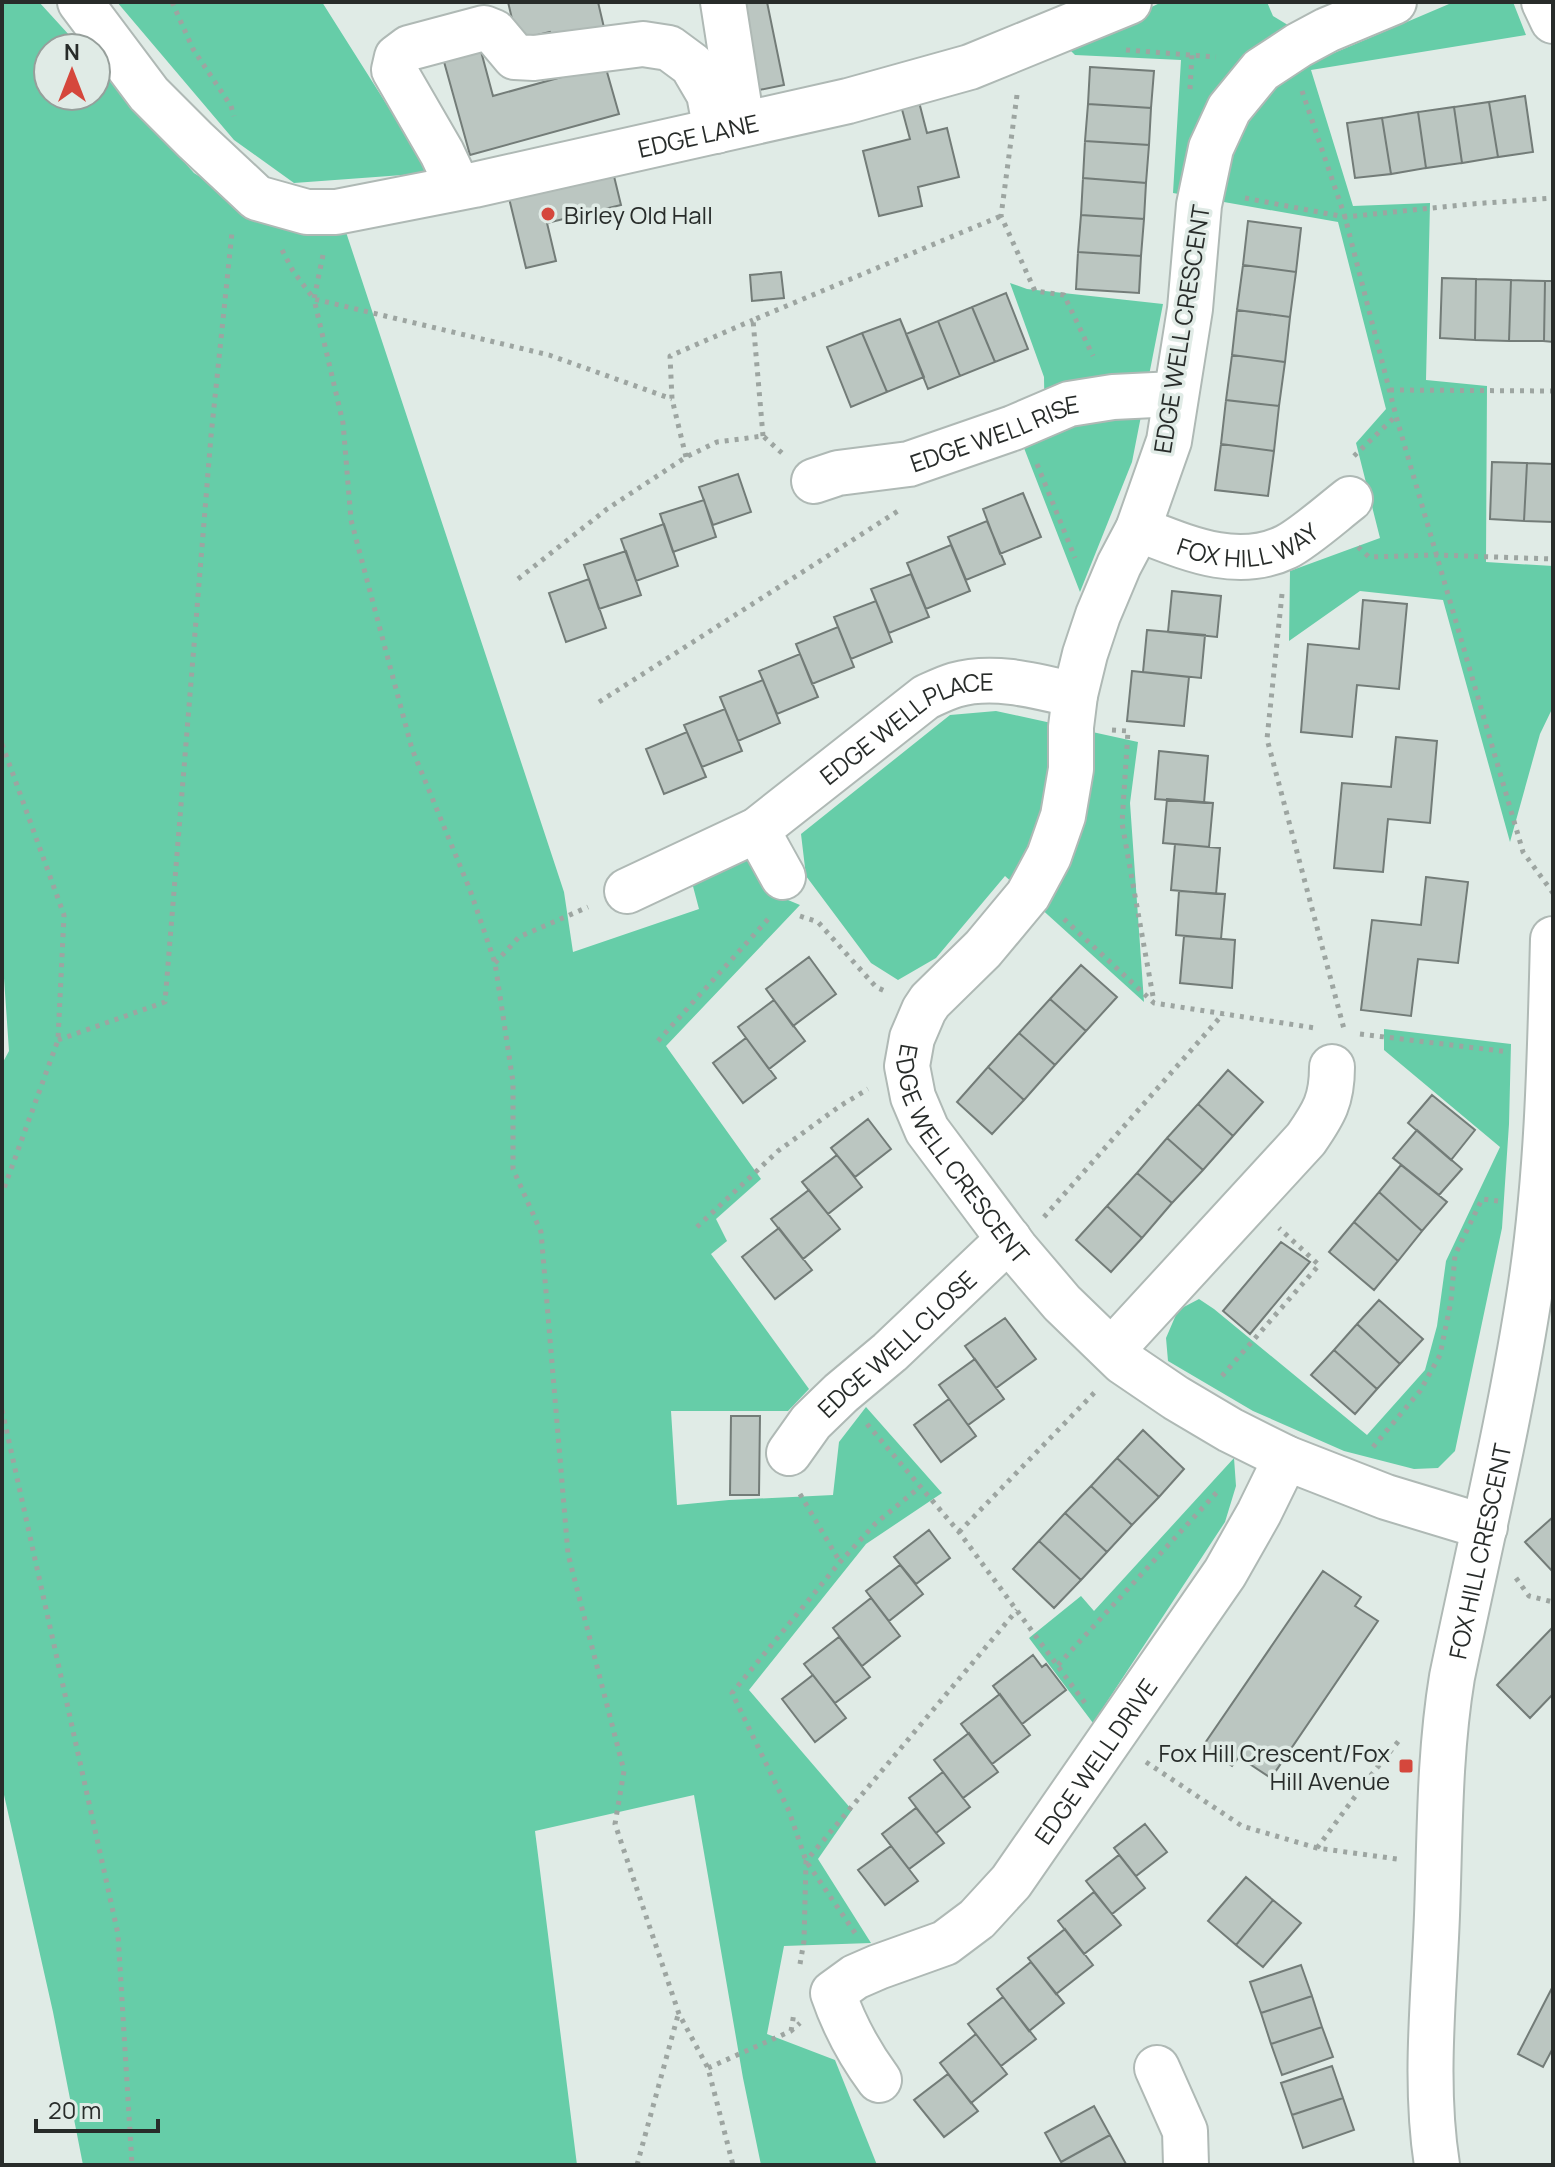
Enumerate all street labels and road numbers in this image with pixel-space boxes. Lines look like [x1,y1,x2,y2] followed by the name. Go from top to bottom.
[634,105,761,164] street label: EDGE LANE
[1145,202,1217,456] street label: EDGE WELL CRESCENT
[905,386,1081,479] street label: EDGE WELL RISE
[1173,514,1325,574] street label: FOX HILL WAY
[812,664,994,791] street label: EDGE WELL PLACE
[889,1042,1038,1271] street label: EDGE WELL CRESCENT
[809,1263,983,1424] street label: EDGE WELL CLOSE
[1440,1440,1518,1662] street label: FOX HILL CRESCENT
[1026,1671,1164,1850] street label: EDGE WELL DRIVE

